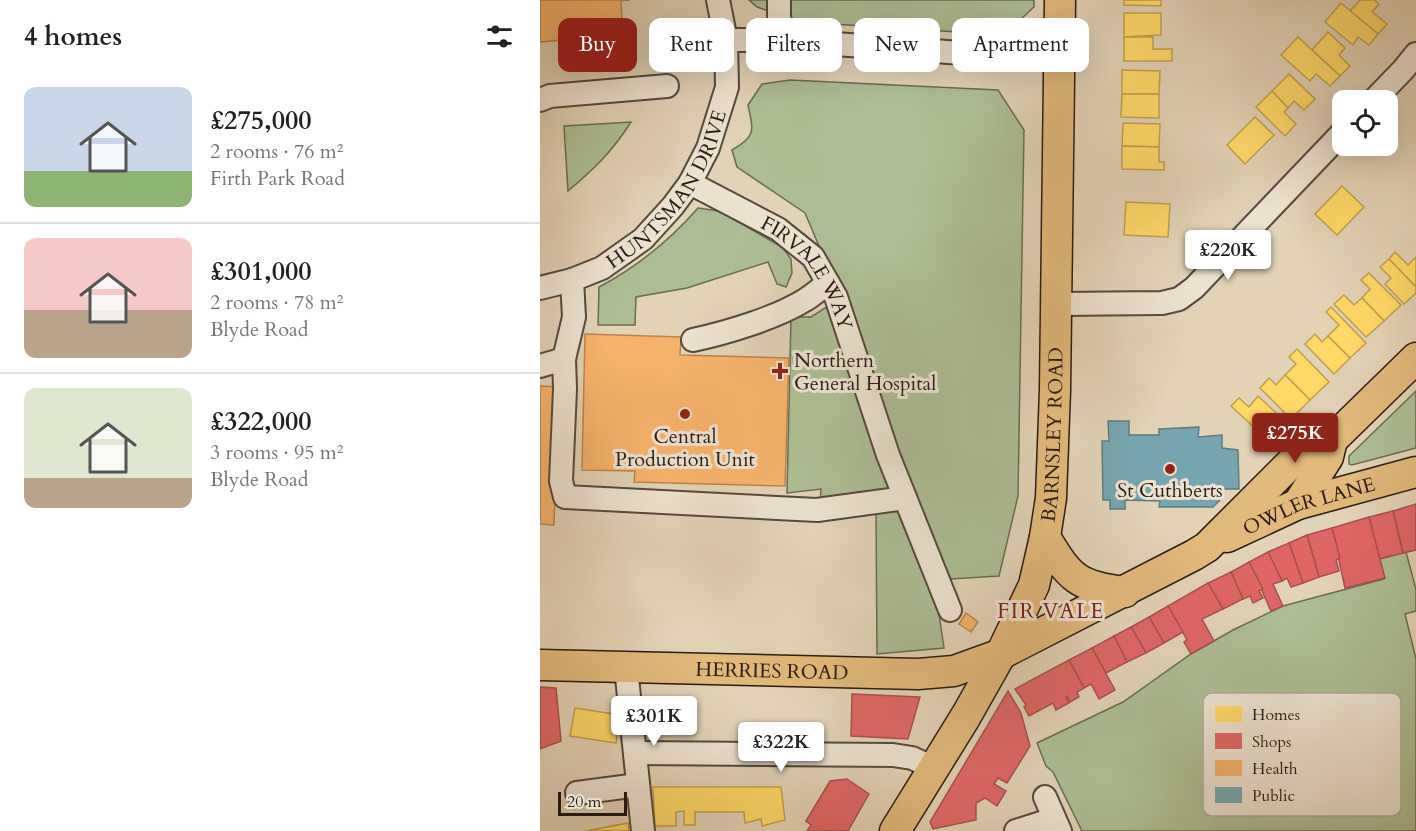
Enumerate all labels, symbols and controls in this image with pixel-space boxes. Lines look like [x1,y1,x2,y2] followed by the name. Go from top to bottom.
[558,18,637,72] chip: Buy
[649,18,734,72] chip: Rent
[746,18,842,72] chip: Filters
[854,18,940,72] chip: New
[952,18,1089,72] chip: Apartment
[24,19,122,54] text: 4 homes
[483,20,516,53] icon: filters
[1332,90,1398,156] map controls
[1332,90,1398,156] button: locate
[210,103,312,138] text: £275,000
[601,107,733,275] street label: HUNTSMAN DRIVE
[72,111,144,183] icon: home
[210,138,343,165] text: 2 rooms · 76 m²
[210,165,345,192] text: Firth Park Road
[756,209,859,334] street label: FIRVALE WAY
[1186,230,1270,281] pin: £220K
[1199,236,1257,263] text: £220K
[210,254,312,289] text: £301,000
[72,262,144,334] icon: home
[210,289,343,316] text: 2 rooms · 78 m²
[210,316,308,343] text: Blyde Road
[794,347,936,397] place label: Northern General Hospital
[1034,347,1070,524] street label: BARNSLEY ROAD
[771,362,789,380] marker: Northern General Hospital
[210,404,312,439] text: £322,000
[678,407,692,421] marker: Central Production Unit
[72,412,144,484] icon: home
[1253,413,1337,464] pin: £275K
[1266,419,1324,446] text: £275K
[615,423,756,473] place label: Central Production Unit
[210,439,343,466] text: 3 rooms · 95 m²
[1163,462,1177,476] marker: St Cuthberts
[210,466,308,493] text: Blyde Road
[1238,471,1378,542] street label: OWLER LANE
[1117,477,1223,504] place label: St Cuthberts
[997,597,1105,626] district label: FIR VALE
[695,656,849,686] street label: HERRIES ROAD
[1203,693,1401,816] legend
[612,696,696,747] pin: £301K
[625,702,683,729] text: £301K
[1252,704,1300,726] text: Homes
[739,722,823,773] pin: £322K
[752,728,810,755] text: £322K
[1252,731,1291,753] text: Shops
[1252,758,1298,780] text: Health
[1252,785,1295,807] text: Public
[558,789,627,816] scale bar
[567,791,601,813] text: 20 m

